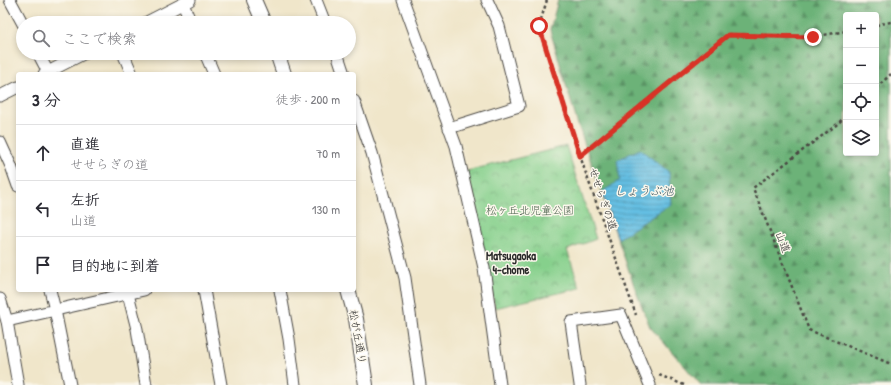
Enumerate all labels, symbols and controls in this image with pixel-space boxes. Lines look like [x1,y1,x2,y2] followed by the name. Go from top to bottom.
[843,12,879,156] map controls
[843,12,879,48] button: +
[16,16,356,60] search box
[530,17,548,35] route start
[30,27,52,49] icon: search
[62,28,137,49] text: ここで検索
[804,28,822,46] route end
[843,48,879,84] button: −
[843,84,879,120] button: locate
[32,88,61,111] text: 3 分
[276,90,340,108] text: 徒歩 · 200 m
[843,120,879,156] button: layers
[70,133,100,154] text: 直進
[32,142,54,164] icon: ahead
[316,144,340,162] text: 70 m
[70,155,148,173] text: せせらぎの道
[586,166,620,232] street label: せせらぎの道
[614,182,675,199] water label: しょうぶ池
[70,189,100,210] text: 左折
[32,198,54,220] icon: left
[312,200,340,218] text: 130 m
[486,203,574,217] park label: 松ヶ丘北児童公園
[70,211,96,229] text: 山道
[772,229,794,255] street label: 山道
[486,247,536,278] district label: Matsugaoka 4-chome
[32,254,54,276] icon: arrive
[70,255,160,276] text: 目的地に到着
[346,309,370,365] street label: 松が丘通り

